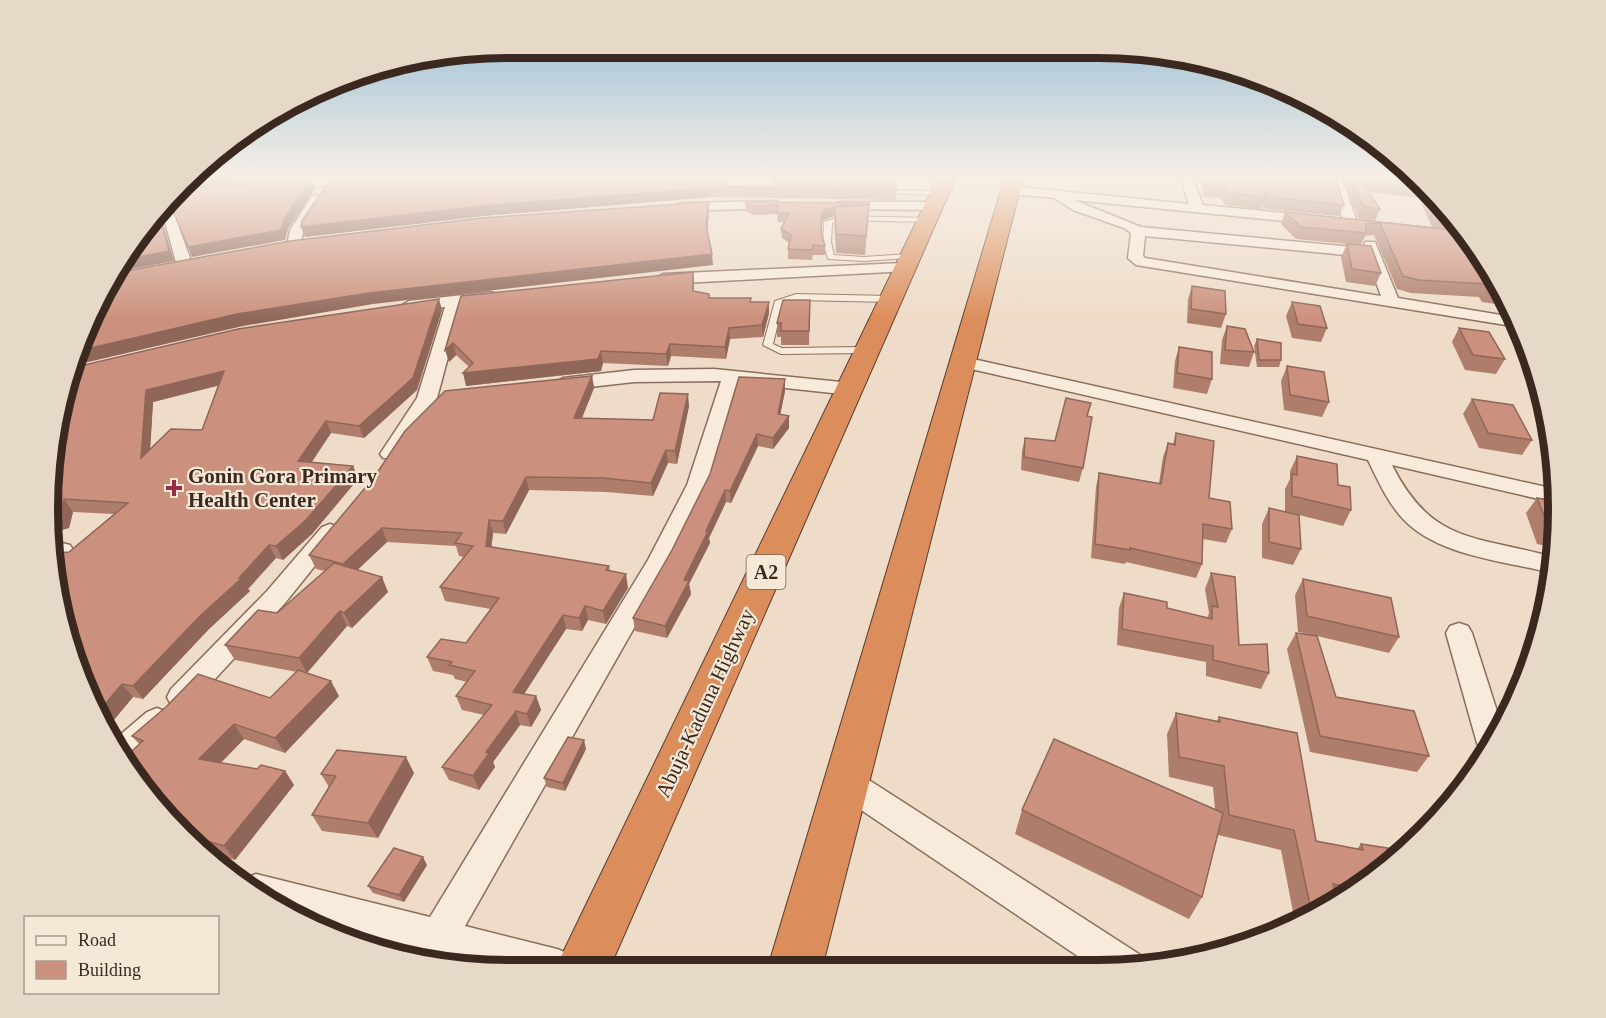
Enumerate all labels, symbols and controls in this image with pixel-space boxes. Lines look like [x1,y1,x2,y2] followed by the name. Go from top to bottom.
[188,464,377,512] place label: Gonin Gora Primary Health Center
[165,479,183,497] marker: Gonin Gora Primary Health Center
[746,555,786,589] road number: A2
[651,604,760,801] street label: Abuja-Kaduna Highway
[24,916,219,994] legend
[78,930,116,950] text: Road
[78,960,141,980] text: Building

